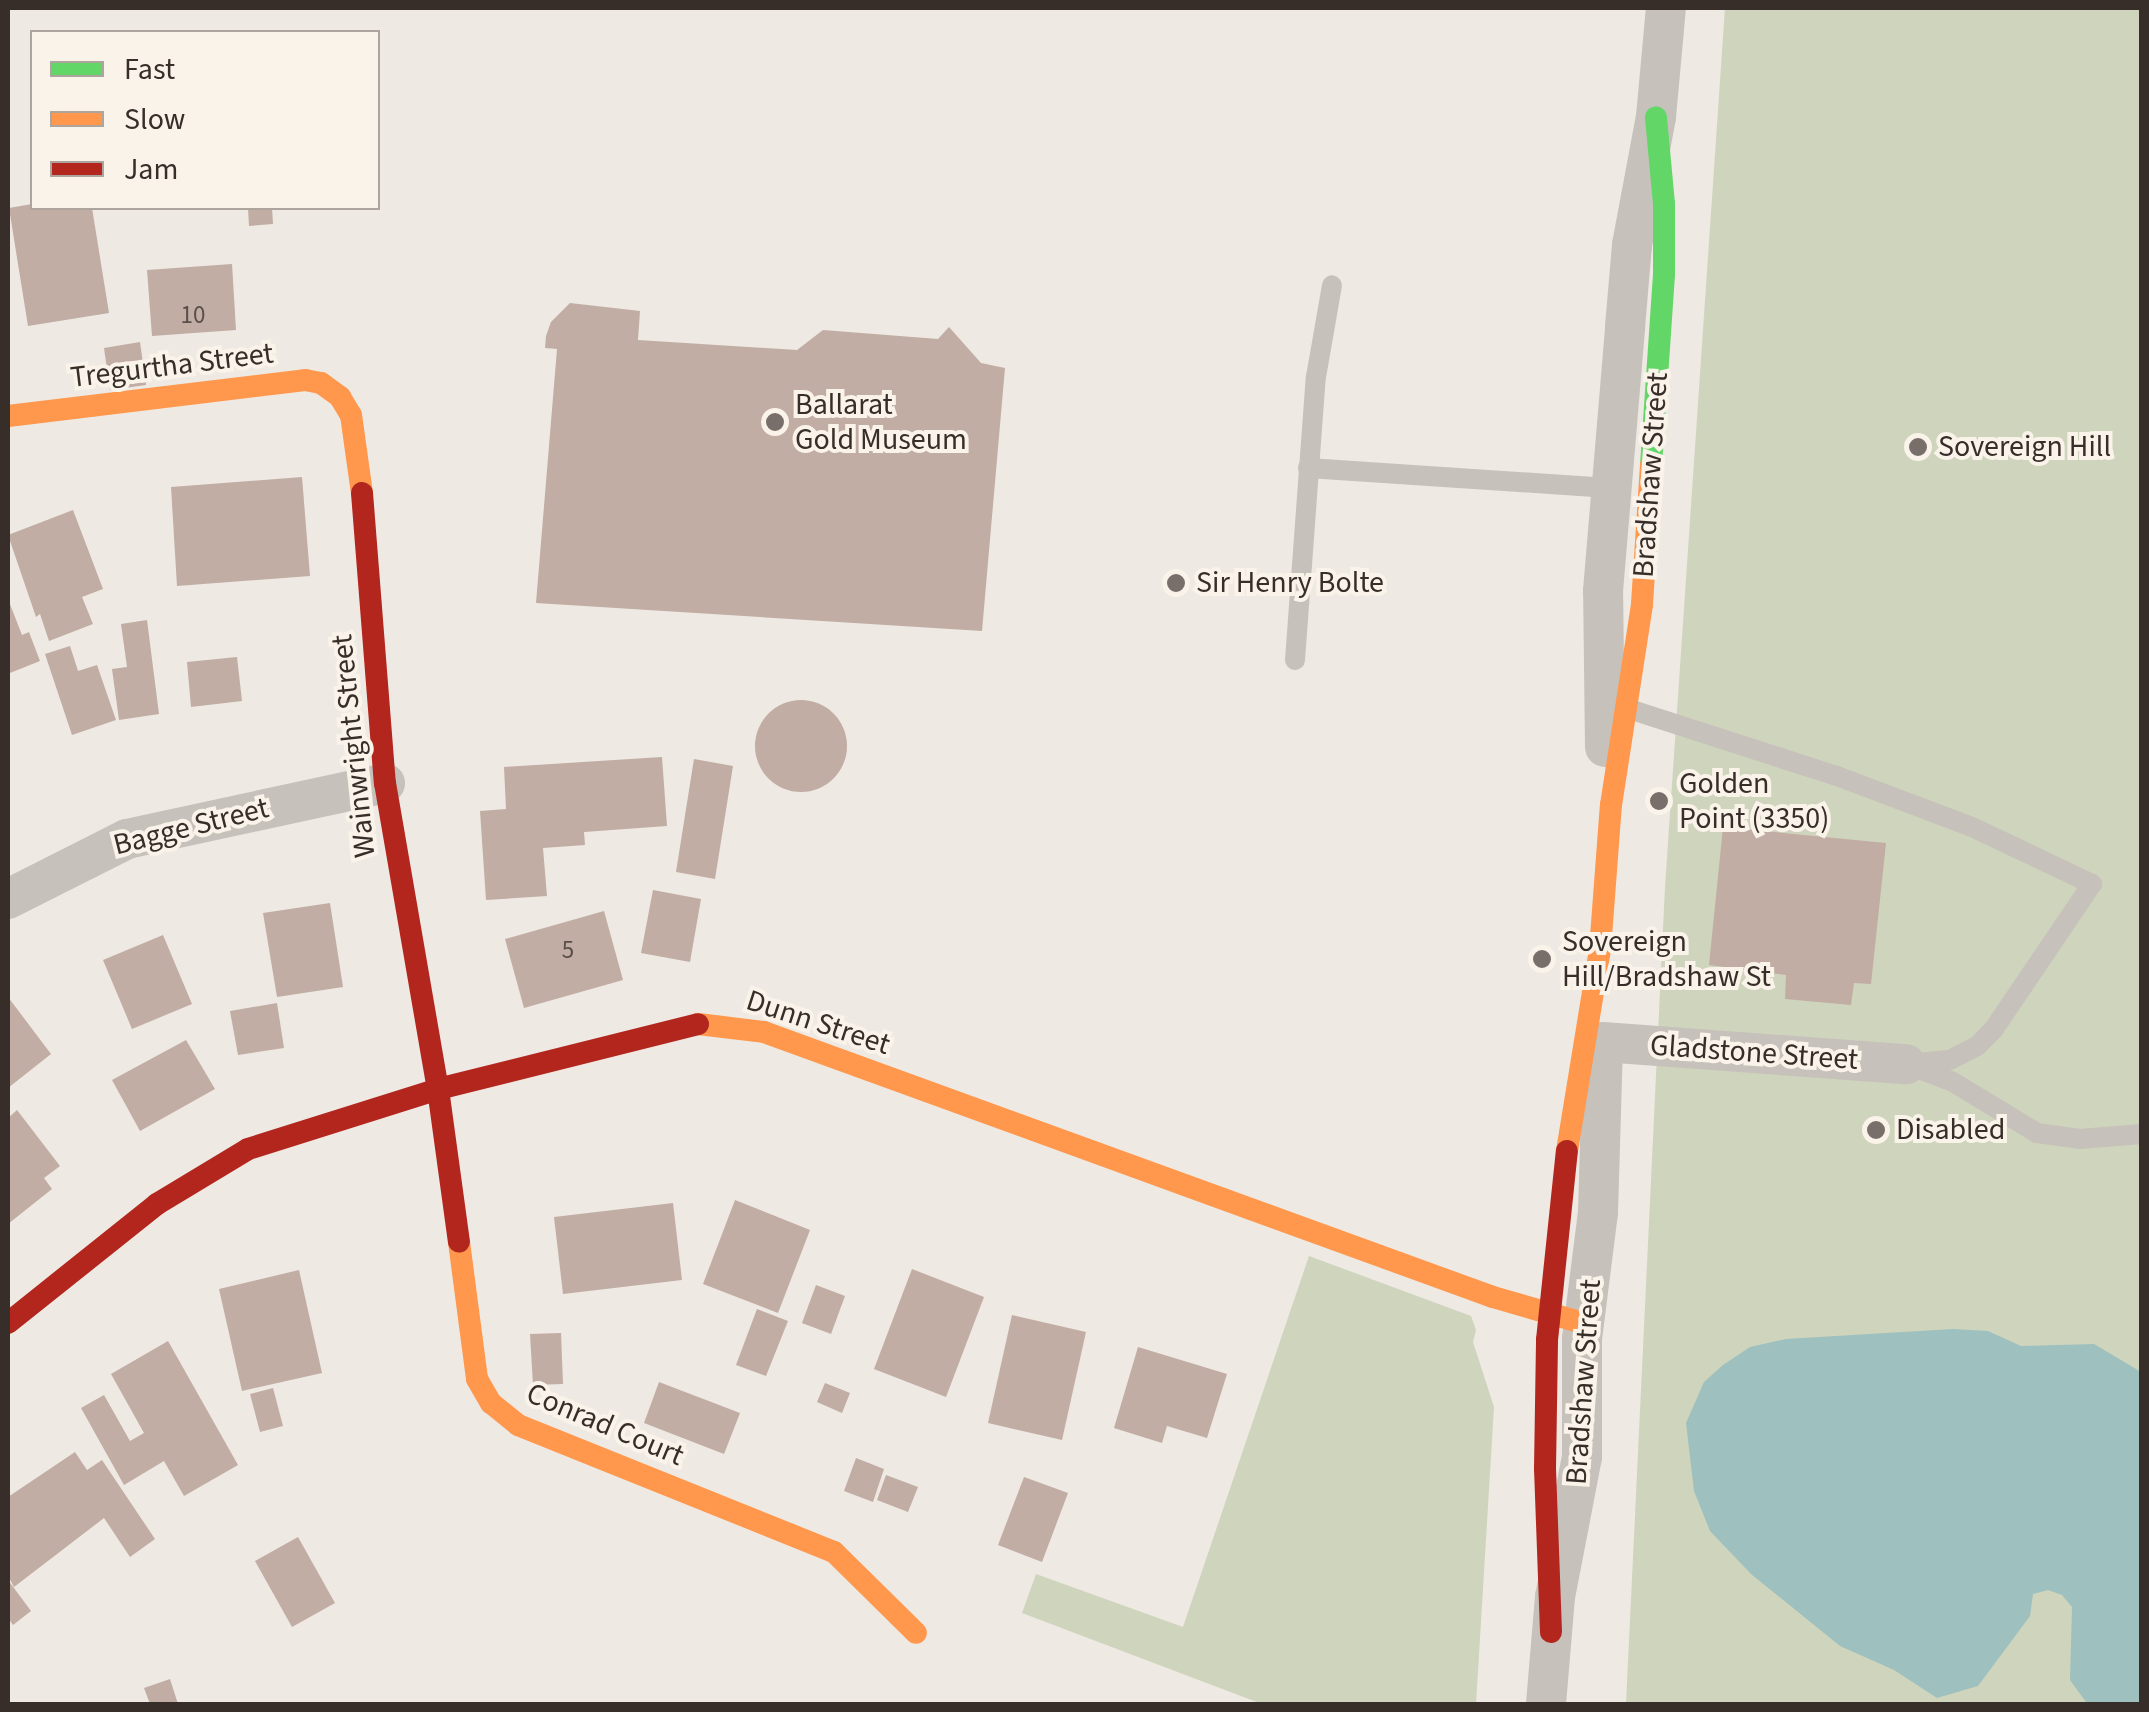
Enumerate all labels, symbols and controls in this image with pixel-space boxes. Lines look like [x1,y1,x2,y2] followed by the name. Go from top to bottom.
[30,30,380,210] legend
[124,48,175,91] text: Fast
[124,98,185,141] text: Slow
[124,148,178,191] text: Jam
[181,300,205,330] house number: 10
[69,336,275,396] street label: Tregurtha Street
[1626,371,1676,579] street label: Bradshaw Street
[795,387,967,458] place label: Ballarat Gold Museum
[764,411,786,433] marker: Ballarat Gold Museum
[1938,429,2111,465] place label: Sovereign Hill
[1907,436,1929,458] marker: Sovereign Hill
[1196,565,1384,601] place label: Sir Henry Bolte
[1165,572,1187,594] marker: Sir Henry Bolte
[324,633,384,859] street label: Wainwright Street
[1679,766,1829,836] place label: Golden Point (3350)
[110,790,272,864] street label: Bagge Street
[1648,790,1670,812] marker: Golden Point (3350)
[1562,924,1771,994] place label: Sovereign Hill/Bradshaw St
[562,935,574,965] house number: 5
[1531,948,1553,970] marker: Sovereign Hill/Bradshaw St
[742,983,894,1063] street label: Dunn Street
[1649,1028,1859,1078] street label: Gladstone Street
[1896,1112,2005,1148] place label: Disabled
[1865,1119,1887,1141] marker: Disabled
[1559,1278,1609,1486] street label: Bradshaw Street
[521,1376,689,1474] street label: Conrad Court

